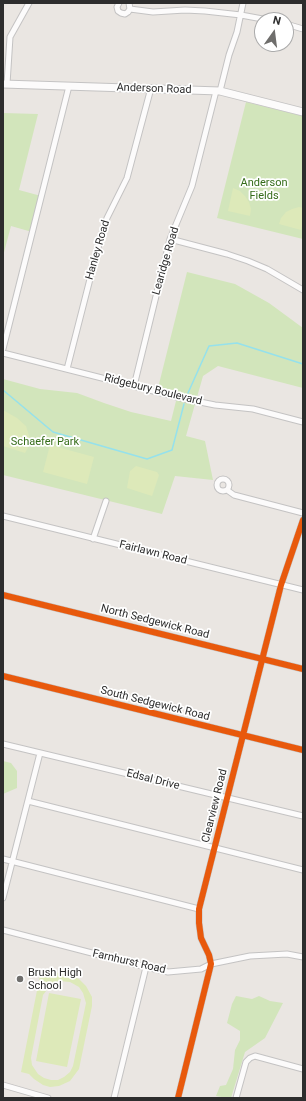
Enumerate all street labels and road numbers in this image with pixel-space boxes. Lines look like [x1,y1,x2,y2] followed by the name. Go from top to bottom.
[116,81,192,97] street label: Anderson Road
[83,219,113,281] street label: Hanley Road
[150,225,182,297] street label: Learidge Road
[103,371,203,409] street label: Ridgebury Boulevard
[118,538,188,568] street label: Fairlawn Road
[99,602,211,642] street label: North Sedgewick Road
[99,684,211,724] street label: South Sedgewick Road
[125,767,181,793] street label: Edsal Drive
[199,768,231,844] street label: Clearview Road
[91,947,167,977] street label: Farnhurst Road

